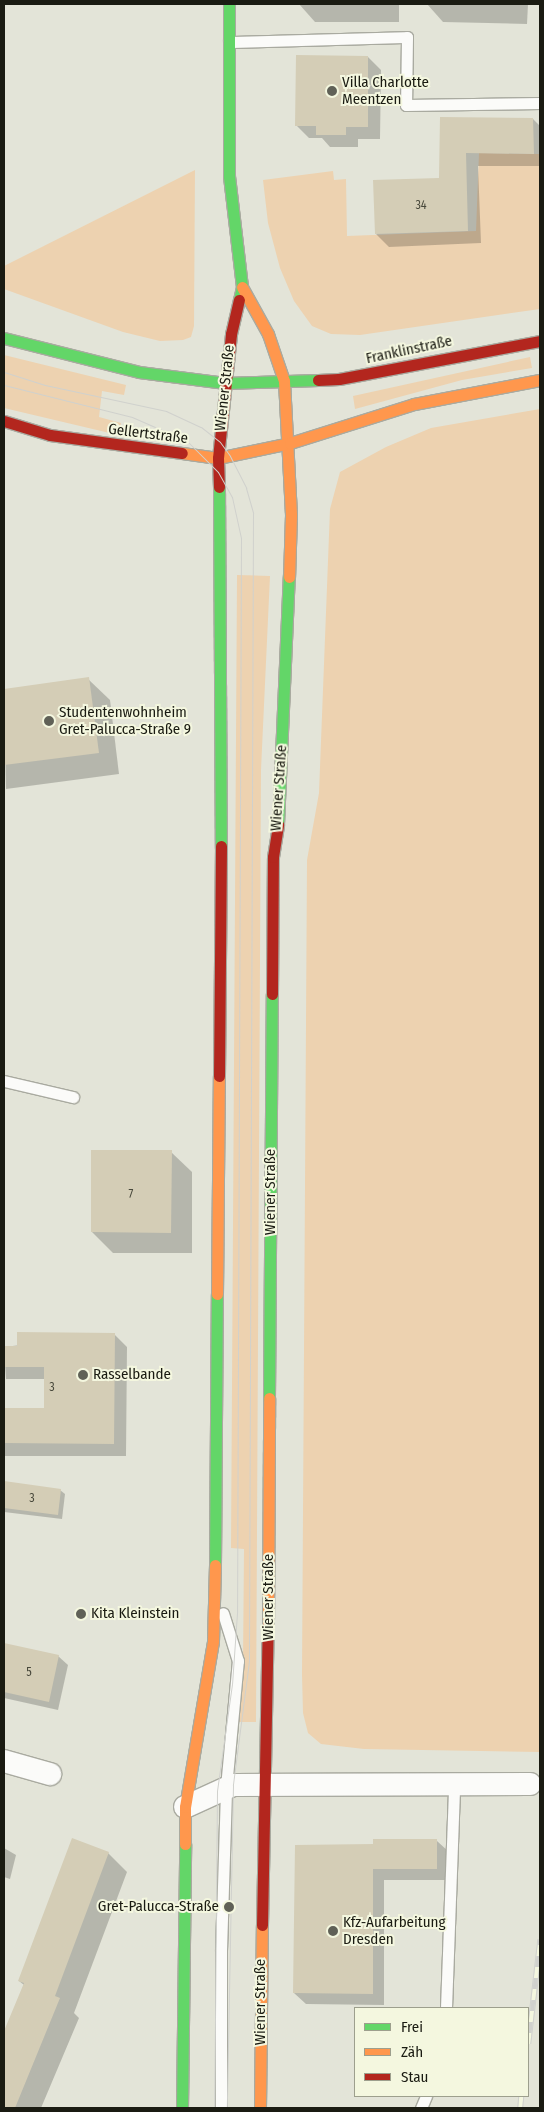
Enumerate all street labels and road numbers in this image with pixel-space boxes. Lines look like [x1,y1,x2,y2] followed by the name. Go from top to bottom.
[364,332,454,368] street label: Franklinstraße
[212,344,238,432] street label: Wiener Straße
[107,420,189,448] street label: Gellertstraße
[267,744,291,832] street label: Wiener Straße
[262,1149,280,1235] street label: Wiener Straße
[260,1554,278,1640] street label: Wiener Straße
[252,1959,270,2045] street label: Wiener Straße

